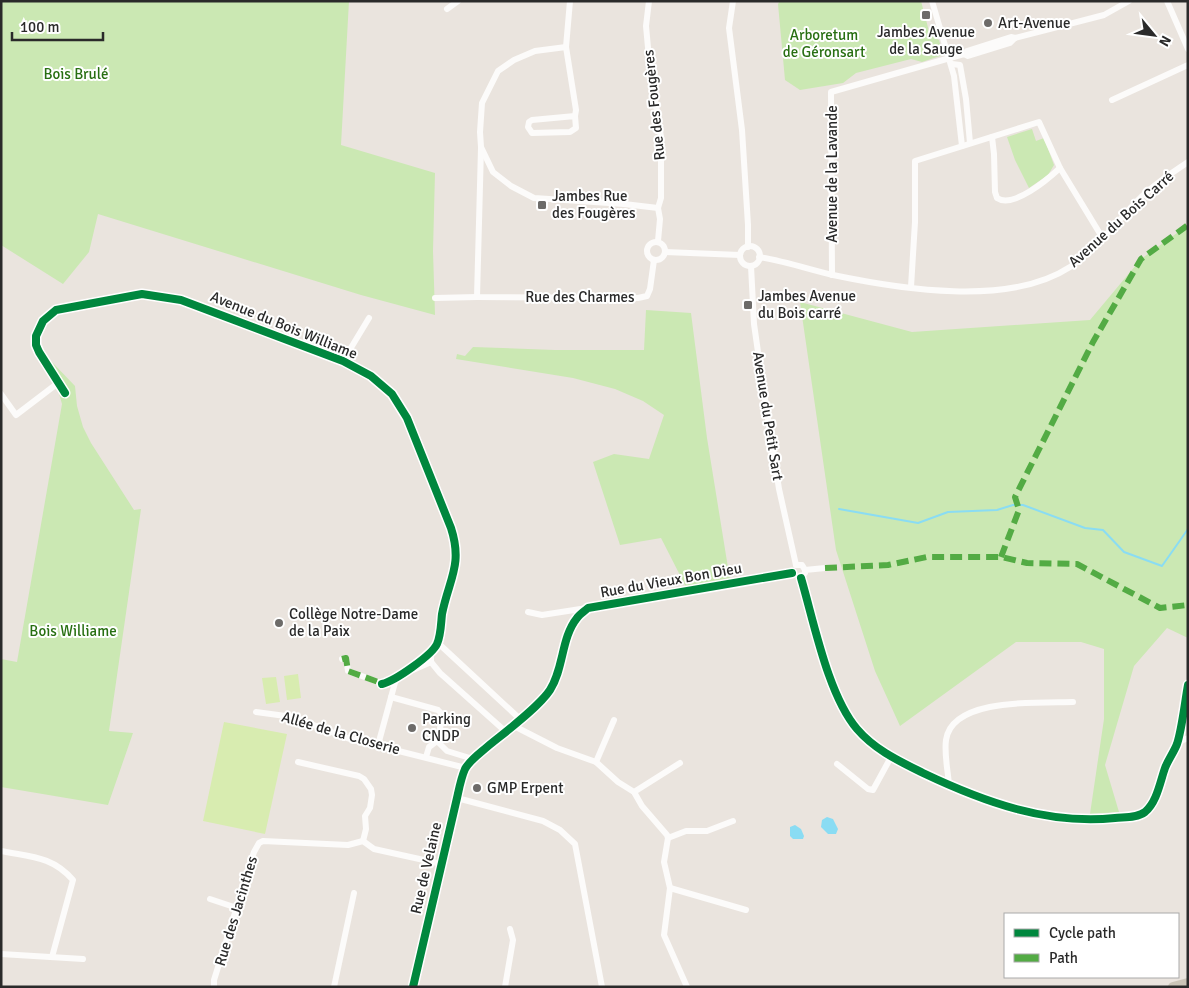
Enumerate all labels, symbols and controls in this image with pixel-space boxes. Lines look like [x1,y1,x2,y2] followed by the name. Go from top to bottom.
[920,9,932,21] marker: Jambes Avenue de la Sauge
[12,10,104,42] scale bar
[1129,10,1179,60] north arrow
[998,14,1070,32] place label: Art-Avenue
[982,17,994,29] marker: Art-Avenue
[20,18,60,36] text: 100 m
[877,23,975,58] place label: Jambes Avenue de la Sauge
[783,26,865,61] park label: Arboretum de Géronsart
[1155,33,1175,49] text: N
[639,48,669,161] street label: Rue des Fougères
[43,65,109,83] park label: Bois Brulé
[823,105,841,243] street label: Avenue de la Lavande
[1065,167,1177,271] street label: Avenue du Bois Carré
[552,187,636,222] place label: Jambes Rue des Fougères
[536,199,548,211] marker: Jambes Rue des Fougères
[208,287,360,363] street label: Avenue du Bois Williame
[758,287,856,322] place label: Jambes Avenue du Bois carré
[525,288,635,306] street label: Rue des Charmes
[742,299,754,311] marker: Jambes Avenue du Bois carré
[749,350,787,482] street label: Avenue du Petit Sart
[599,559,743,601] street label: Rue du Vieux Bon Dieu
[289,605,418,640] place label: Collège Notre-Dame de la Paix
[273,617,285,629] marker: Collège Notre-Dame de la Paix
[29,622,117,640] park label: Bois Williame
[280,707,402,759] street label: Allée de la Closerie
[422,710,471,745] place label: Parking CNDP
[406,722,418,734] marker: Parking CNDP
[487,779,563,797] place label: GMP Erpent
[471,782,483,794] marker: GMP Erpent
[407,820,445,916] street label: Rue de Velaine
[211,854,261,968] street label: Rue des Jacinthes
[1004,913,1179,978] legend
[1049,924,1116,942] text: Cycle path
[1049,949,1078,967] text: Path

